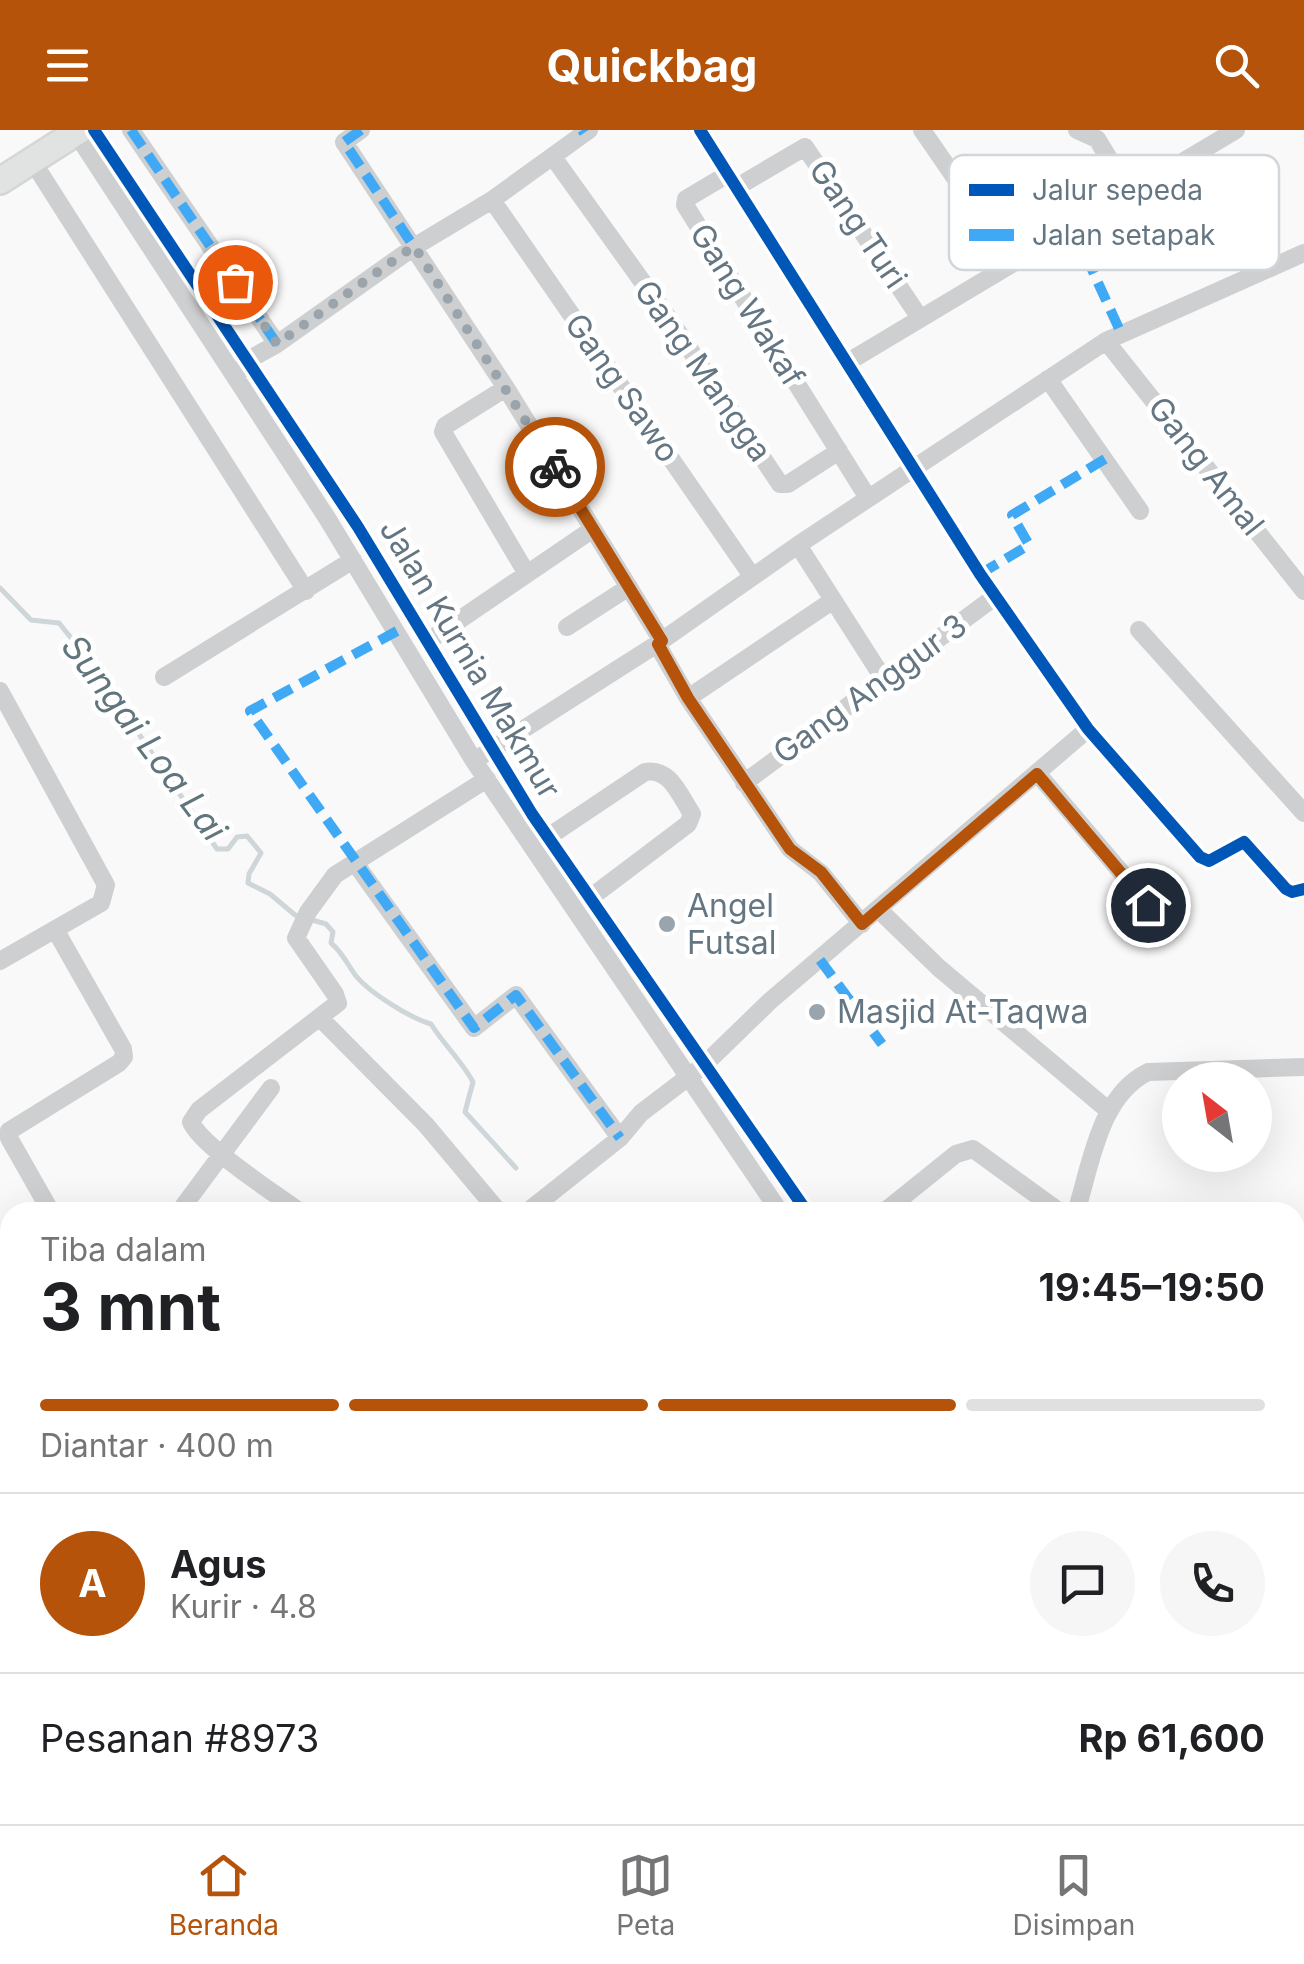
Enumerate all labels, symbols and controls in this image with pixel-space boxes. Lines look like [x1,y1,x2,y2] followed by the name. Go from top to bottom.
[40,38,95,93] icon: menu
[546,38,758,93] text: Quickbag
[1209,38,1264,93] icon: search
[801,152,916,296] street label: Gang Turi
[949,155,1279,270] legend
[1032,173,1203,207] text: Jalur sepeda
[682,216,813,393] street label: Gang Wakaf
[1032,218,1215,252] text: Jalan setapak
[193,240,278,325] pin
[208,255,263,310] icon: bag
[627,273,780,469] street label: Gang Mangga
[557,306,688,470] street label: Gang Sawo
[1140,389,1273,543] street label: Gang Amal
[505,417,605,517] courier
[528,440,583,495] icon: bike
[372,512,569,805] street label: Jalan Kurnia Makmur
[765,605,974,772] street label: Gang Anggur 3
[54,626,237,850] water label: Sungai Loa Lai
[1106,863,1191,948] pin
[1121,878,1176,933] icon: home
[687,886,777,962] place label: Angel Futsal
[656,913,678,935] marker: Angel Futsal
[837,992,1089,1031] place label: Masjid At-Taqwa
[806,1001,828,1023] marker: Masjid At-Taqwa
[1162,1062,1272,1172] north arrow
[1162,1062,1272,1172] map controls
[40,1230,207,1269] text: Tiba dalam
[1039,1264,1265,1310] text: 19:45–19:50
[40,1267,221,1346] text: 3 mnt
[40,1426,274,1465] text: Diantar · 400 m
[1030,1531,1135,1636] button: chat
[1160,1531,1265,1636] button: phone
[170,1541,266,1587] text: Agus
[78,1560,107,1606] text: A
[170,1587,317,1626] text: Kurir · 4.8
[40,1715,319,1761] text: Pesanan #8973
[1079,1715,1265,1761] text: Rp 61,600
[169,1848,279,1942] tab: Beranda
[616,1848,675,1942] tab: Peta
[1013,1848,1135,1942] tab: Disimpan

